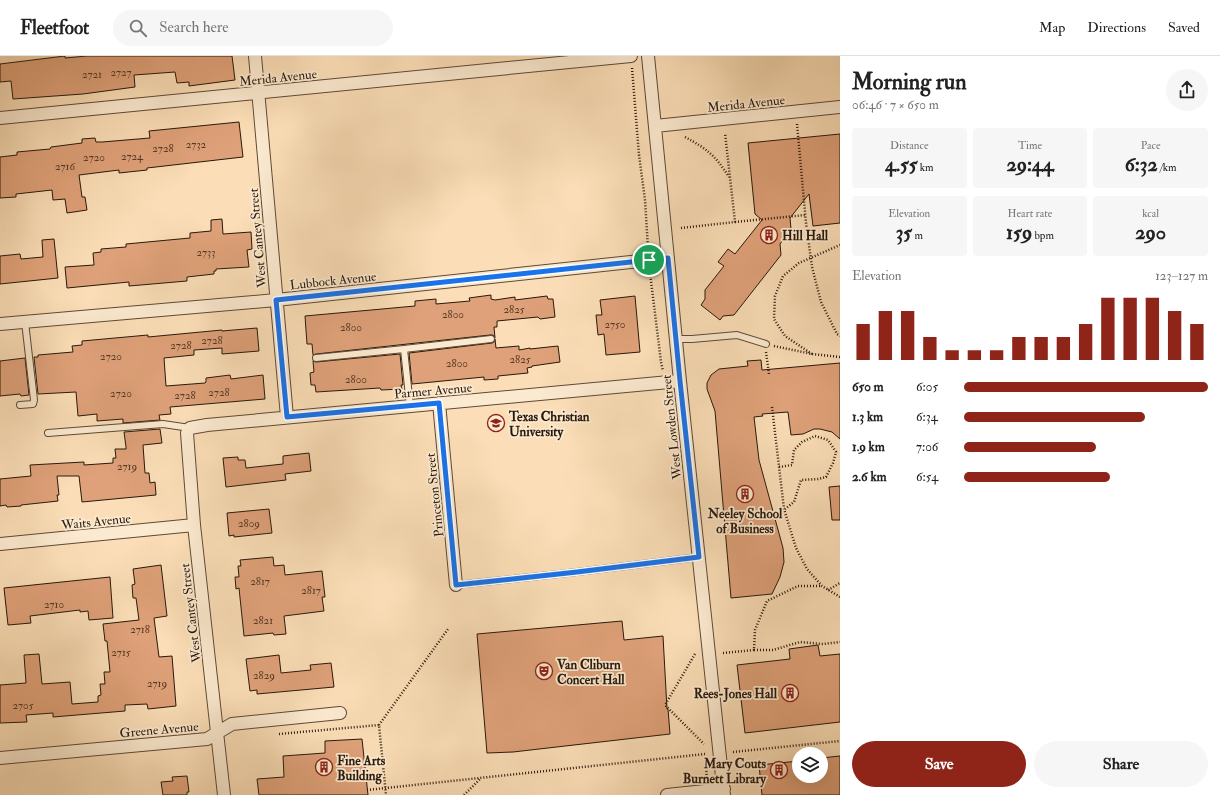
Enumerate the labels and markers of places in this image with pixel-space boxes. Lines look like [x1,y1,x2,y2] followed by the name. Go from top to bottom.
[759,225,779,245] building icon: Hill Hall
[782,228,829,244] place label: Hill Hall
[632,243,666,277] pin
[508,409,590,441] place label: Texas Christian University
[486,413,506,433] school or university icon: Texas Christian University
[735,484,755,504] building icon: Neeley School of Business
[707,506,783,537] place label: Neeley School of Business
[556,657,625,688] place label: Van Cliburn Concert Hall
[534,661,554,681] theatre icon: Van Cliburn Concert Hall
[780,683,800,703] building icon: Rees-Jones Hall
[694,686,778,703] place label: Rees-Jones Hall
[337,753,386,785] place label: Fine Arts Building
[683,756,767,788] place label: Mary Couts Burnett Library
[314,757,334,777] building icon: Fine Arts Building
[769,760,789,780] building icon: Mary Couts Burnett Library

